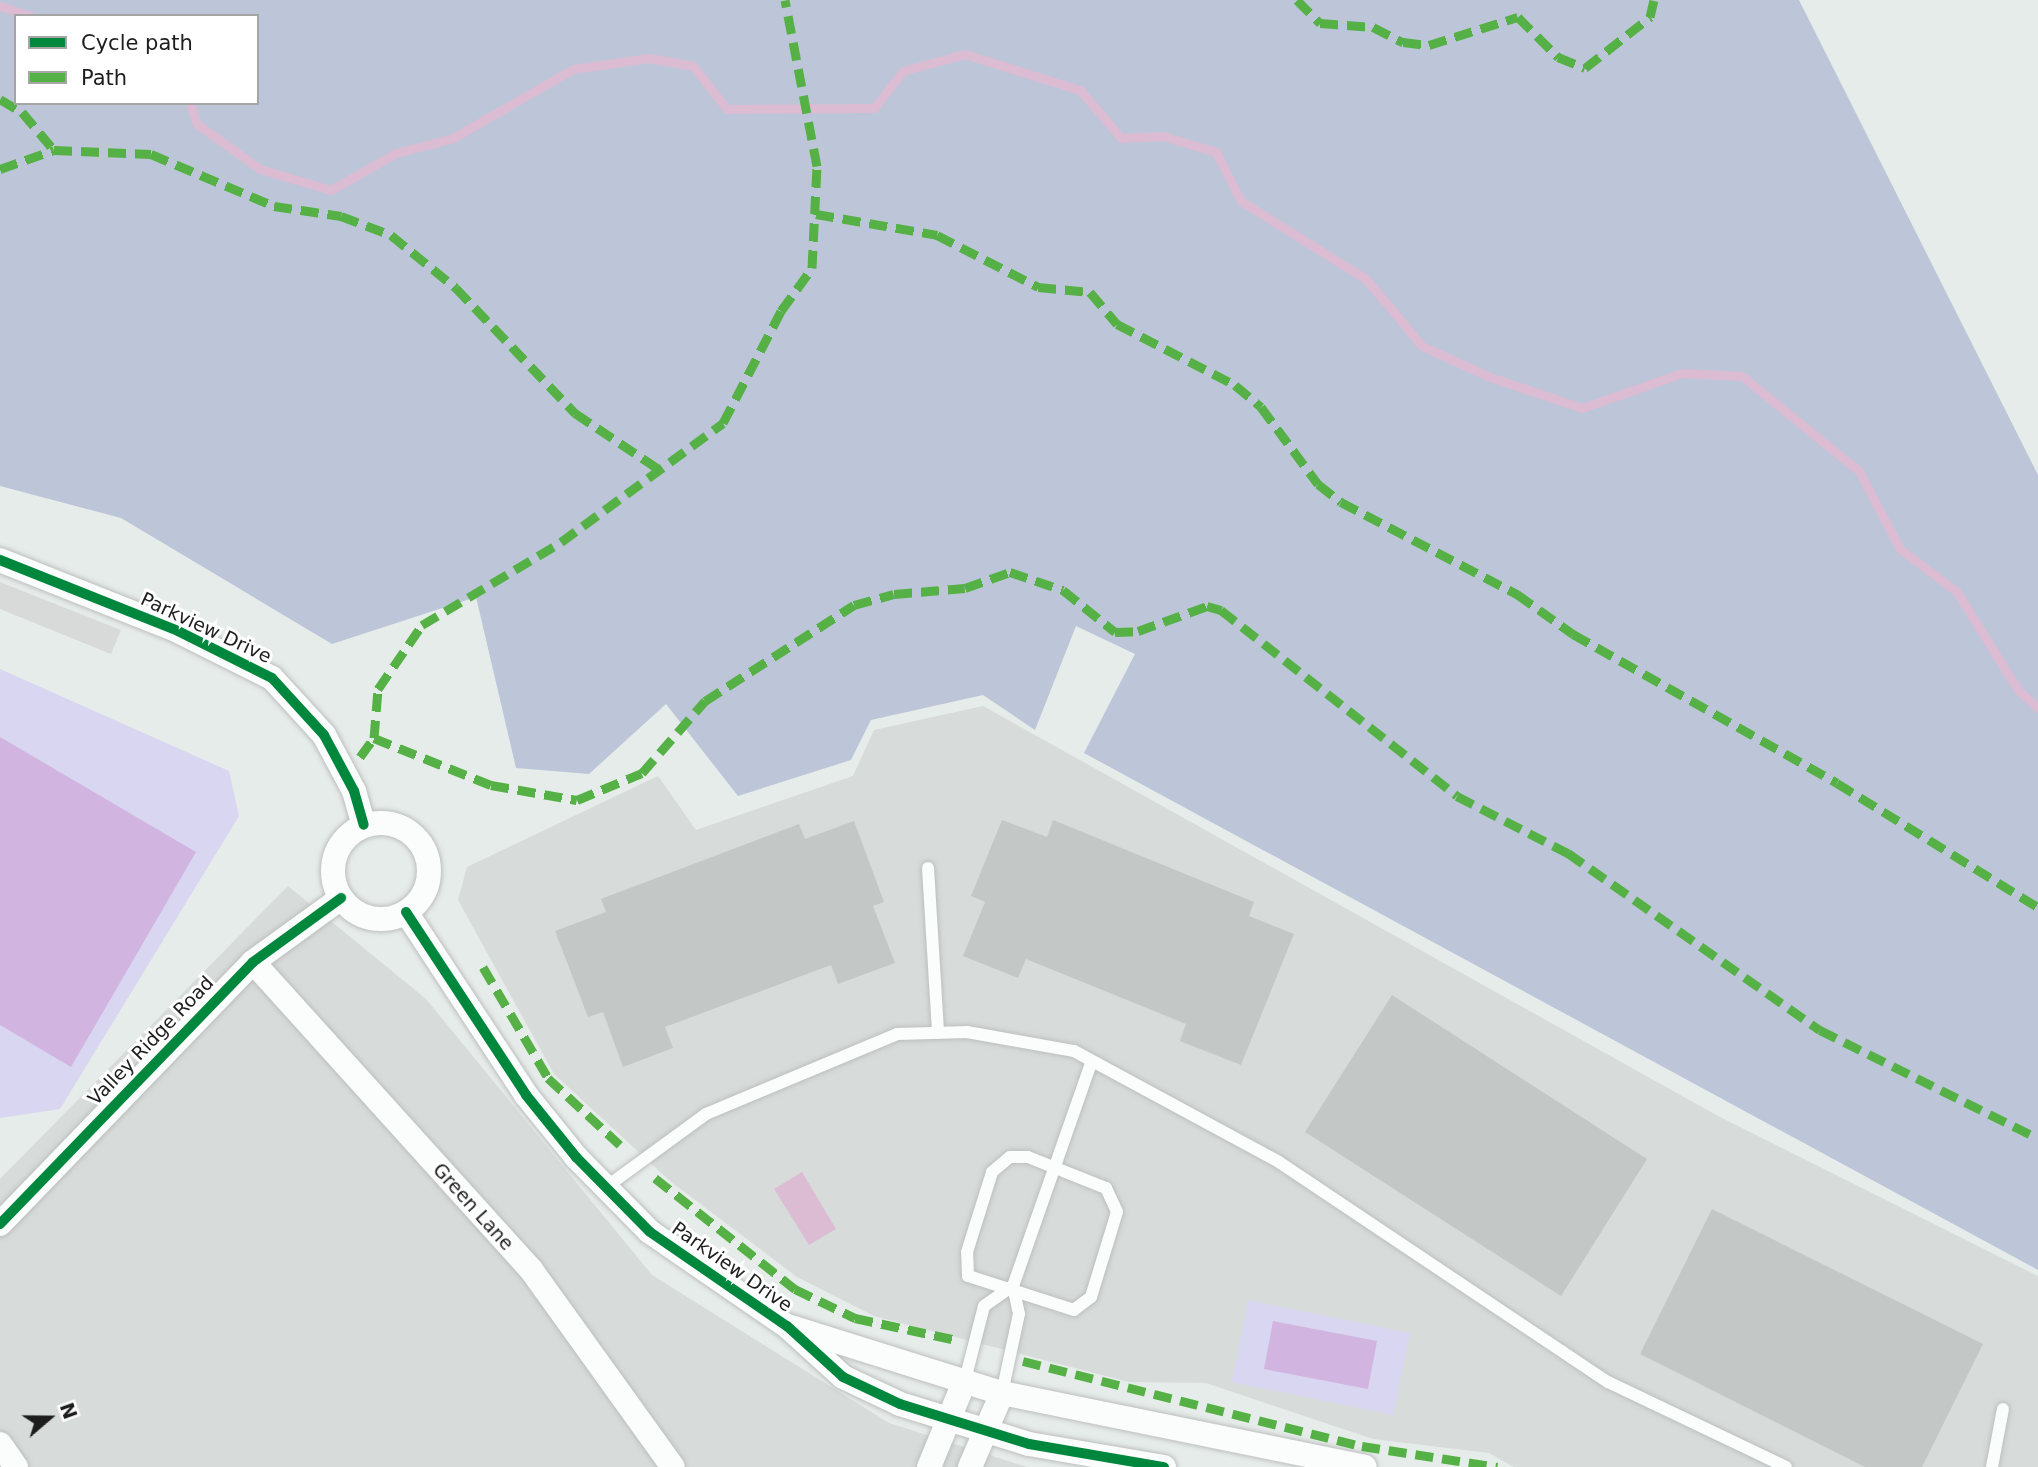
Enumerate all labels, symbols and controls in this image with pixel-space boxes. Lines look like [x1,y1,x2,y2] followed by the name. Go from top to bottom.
[14,14,259,105] legend
[81,31,193,55] text: Cycle path
[81,66,127,90] text: Path
[137,588,275,668] street label: Parkview Drive
[84,972,218,1110] street label: Valley Ridge Road
[428,1159,518,1255] street label: Green Lane
[668,1217,796,1317] street label: Parkview Drive
[14,1383,84,1453] north arrow
[56,1400,82,1422] text: N

